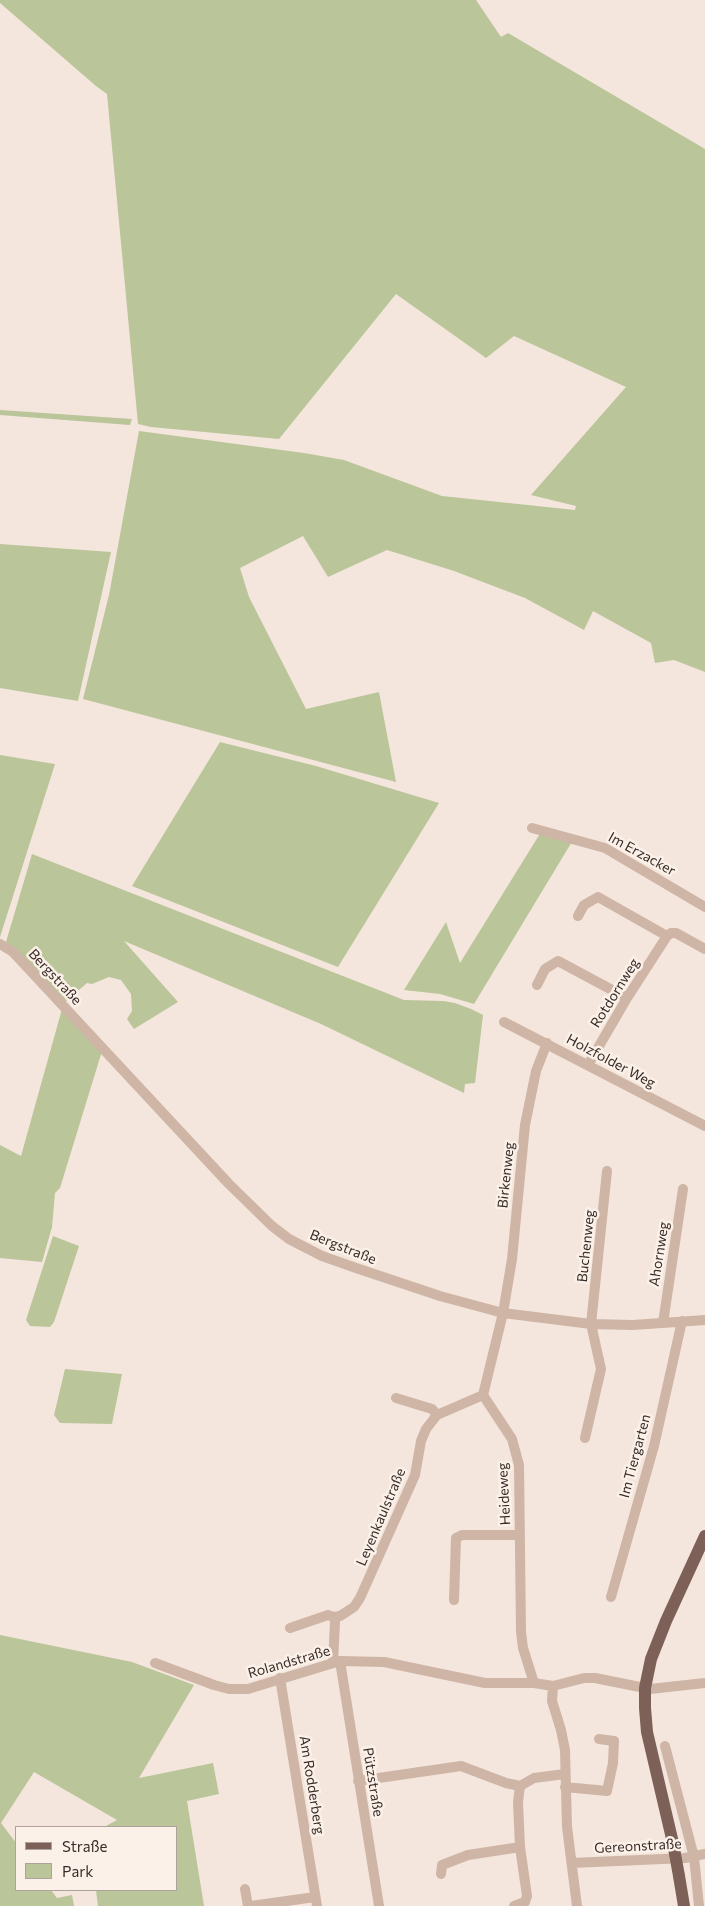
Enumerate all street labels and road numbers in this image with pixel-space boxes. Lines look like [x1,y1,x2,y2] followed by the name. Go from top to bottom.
[605,829,679,879] street label: Im Erzacker
[25,946,85,1008] street label: Bergstraße
[587,955,643,1031] street label: Rotdornweg
[564,1030,658,1092] street label: Holzfolder Weg
[494,1141,518,1209] street label: Birkenweg
[574,1209,598,1283] street label: Buchenweg
[646,1220,672,1288] street label: Ahornweg
[307,1226,379,1268] street label: Bergstraße
[616,1412,654,1500] street label: Im Tiergarten
[494,1462,514,1526] street label: Heideweg
[353,1466,409,1568] street label: Leyenkaulstraße
[246,1642,332,1682] street label: Rolandstraße
[296,1734,328,1836] street label: Am Rodderberg
[359,1746,387,1818] street label: Pützstraße
[594,1835,682,1857] street label: Gereonstraße

